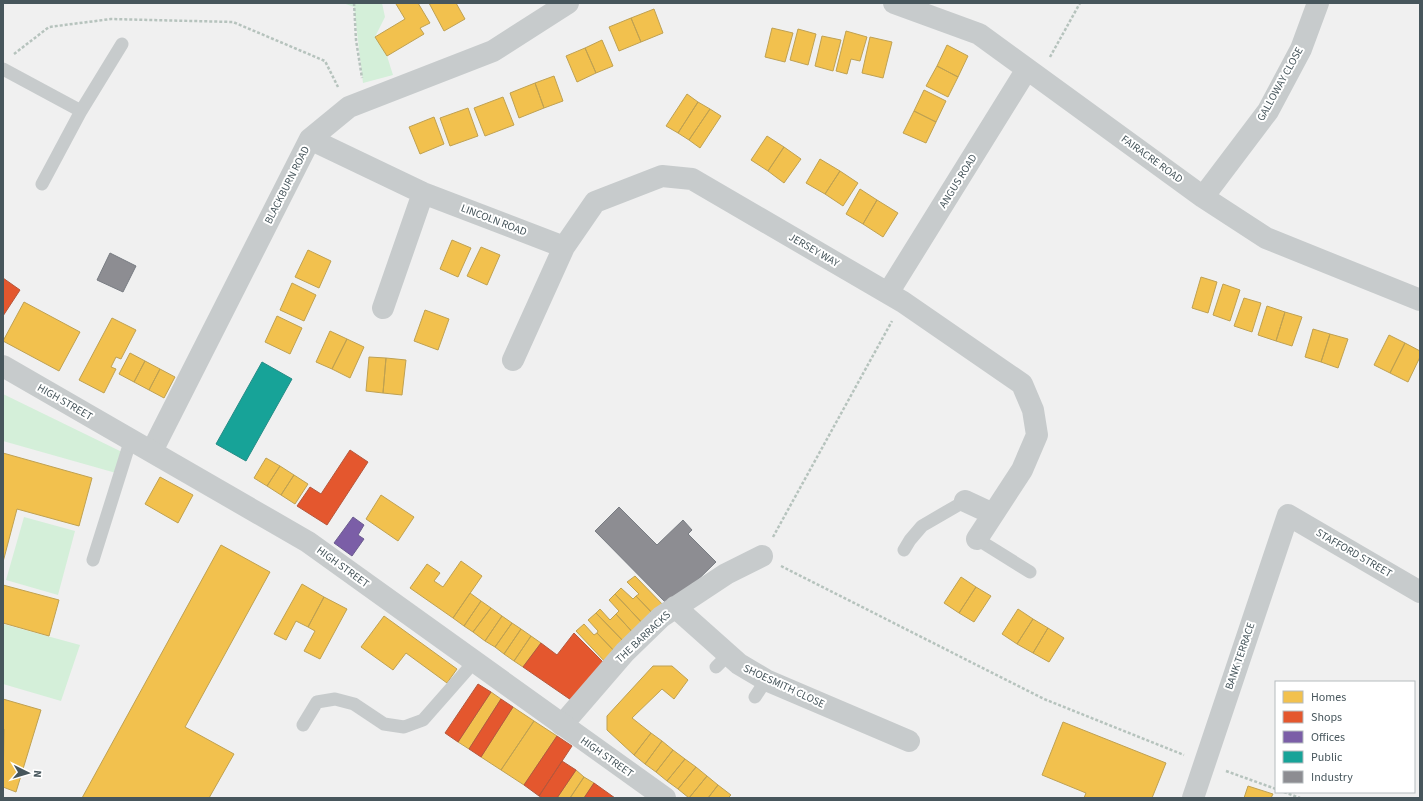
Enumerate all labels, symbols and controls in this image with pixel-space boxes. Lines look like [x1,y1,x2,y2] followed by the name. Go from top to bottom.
[1253,44,1307,124] street label: GALLOWAY CLOSE
[1118,132,1186,187] street label: FAIRACRE ROAD
[261,143,313,227] street label: BLACKBURN ROAD
[935,151,981,211] street label: ANGUS ROAD
[459,201,529,240] street label: LINCOLN ROAD
[786,230,843,271] street label: JERSEY WAY
[35,380,95,424] street label: HIGH STREET
[1313,525,1395,581] street label: STAFFORD STREET
[314,543,372,591] street label: HIGH STREET
[612,607,674,666] street label: THE BARRACKS
[1221,620,1259,692] street label: BANK TERRACE
[741,661,827,712] street label: SHOESMITH CLOSE
[1275,681,1415,793] legend
[1311,689,1346,706] text: Homes
[1311,709,1342,726] text: Shops
[1311,729,1345,746] text: Offices
[577,733,637,781] street label: HIGH STREET
[1311,749,1343,766] text: Public
[8,753,48,793] north arrow
[1311,769,1353,786] text: Industry
[30,770,45,778] text: N

